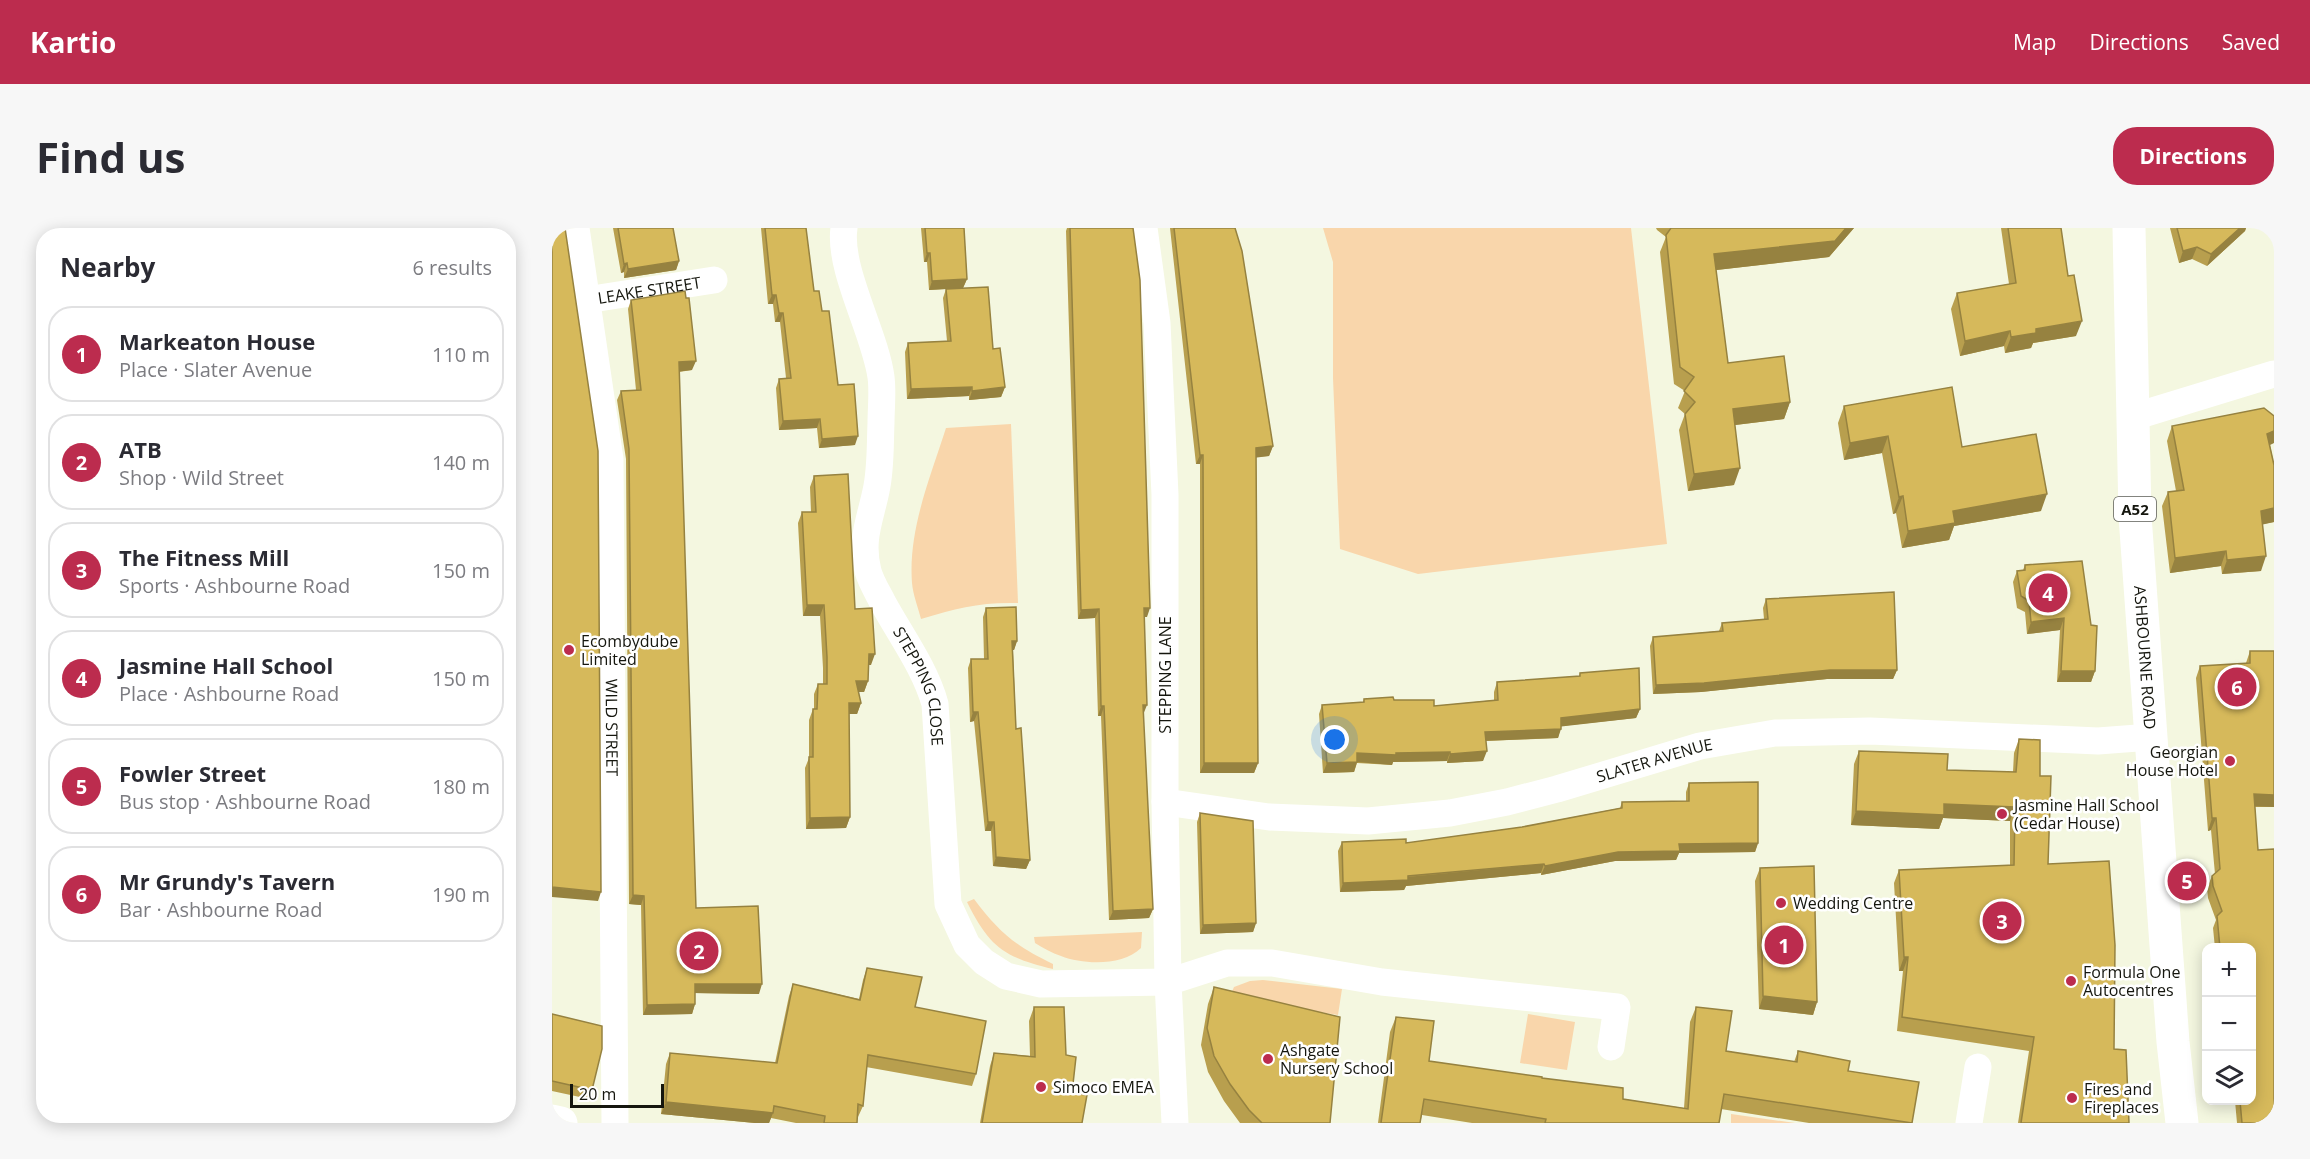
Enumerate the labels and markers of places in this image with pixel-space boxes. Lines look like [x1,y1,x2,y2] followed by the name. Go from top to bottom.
[2028,570,2068,616] pin: 4
[581,630,678,670] place label: Ecombydube Limited
[562,643,576,657] marker: Ecombydube Limited
[2218,664,2256,710] pin: 6
[2126,741,2218,781] place label: Georgian House Hotel
[2223,754,2237,768] marker: Georgian House Hotel
[2012,794,2159,834] place label: Jasmine Hall School (Cedar House)
[1995,807,2009,821] marker: Jasmine Hall School (Cedar House)
[2168,858,2206,904] pin: 5
[1793,892,1913,914] place label: Wedding Centre
[1774,896,1788,910] marker: Wedding Centre
[1982,898,2022,944] pin: 3
[1764,922,1804,968] pin: 1
[680,928,718,974] pin: 2
[2083,961,2180,1001] place label: Formula One Autocentres
[2064,974,2078,988] marker: Formula One Autocentres
[1280,1039,1393,1079] place label: Ashgate Nursery School
[1261,1052,1275,1066] marker: Ashgate Nursery School
[1053,1076,1155,1098] place label: Simoco EMEA
[2084,1078,2159,1118] place label: Fires and Fireplaces
[1034,1080,1048,1094] marker: Simoco EMEA
[2065,1091,2079,1105] marker: Fires and Fireplaces

